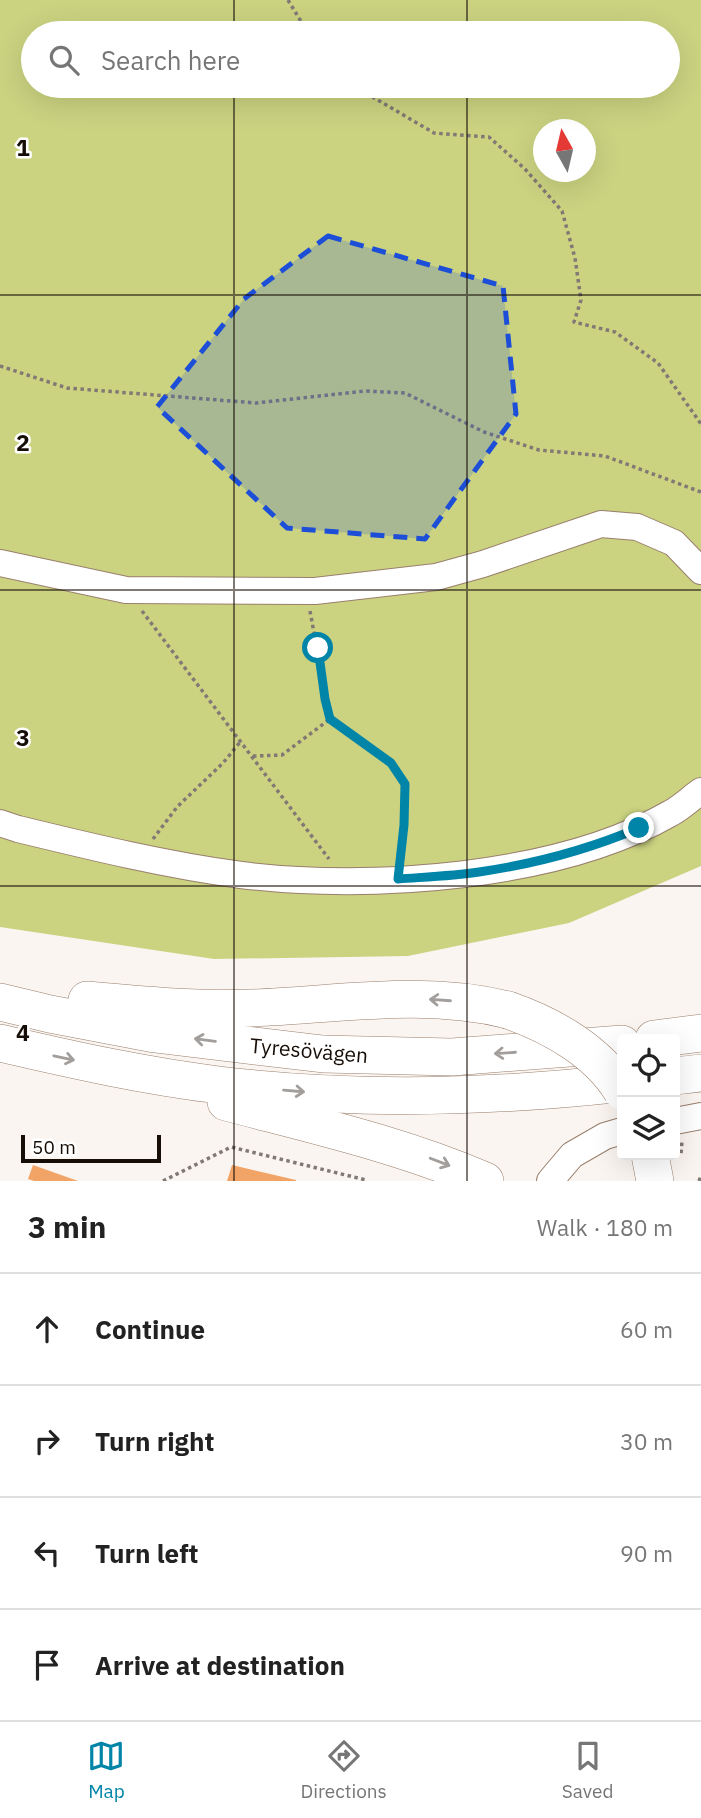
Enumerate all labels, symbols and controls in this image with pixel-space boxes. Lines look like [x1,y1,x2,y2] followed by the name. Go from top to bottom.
[21,21,680,98] search box
[45,41,83,79] icon: search
[101,43,240,77] text: Search here
[533,119,596,182] north arrow
[16,132,30,162] text: 1
[16,427,30,457] text: 2
[302,632,333,663] route start
[16,722,30,752] text: 3
[623,812,654,843] route end
[429,994,452,1007] one-way arrow
[16,1017,30,1047] text: 4
[249,1031,369,1069] street label: Tyresövägen
[195,1034,217,1047] one-way arrow
[617,1034,680,1160] map controls
[617,1034,680,1097] button: locate
[495,1047,517,1060] one-way arrow
[52,1052,75,1065] one-way arrow
[282,1085,304,1098] one-way arrow
[617,1097,680,1160] button: layers
[21,1132,161,1164] scale bar
[32,1135,76,1159] text: 50 m
[428,1157,450,1169] one-way arrow
[28,1207,106,1246] text: 3 min
[537,1212,673,1242] text: Walk · 180 m
[28,1310,66,1348] icon: ahead
[95,1312,205,1346] text: Continue
[620,1314,673,1344] text: 60 m
[28,1422,66,1460] icon: right
[95,1424,214,1458] text: Turn right
[620,1426,673,1456] text: 30 m
[28,1534,66,1572] icon: left
[95,1536,198,1570] text: Turn left
[620,1538,673,1568] text: 90 m
[28,1646,66,1684] icon: arrive
[95,1648,345,1682] text: Arrive at destination
[87,1737,125,1803] tab: Map
[300,1737,387,1803] tab: Directions
[562,1737,614,1803] tab: Saved

